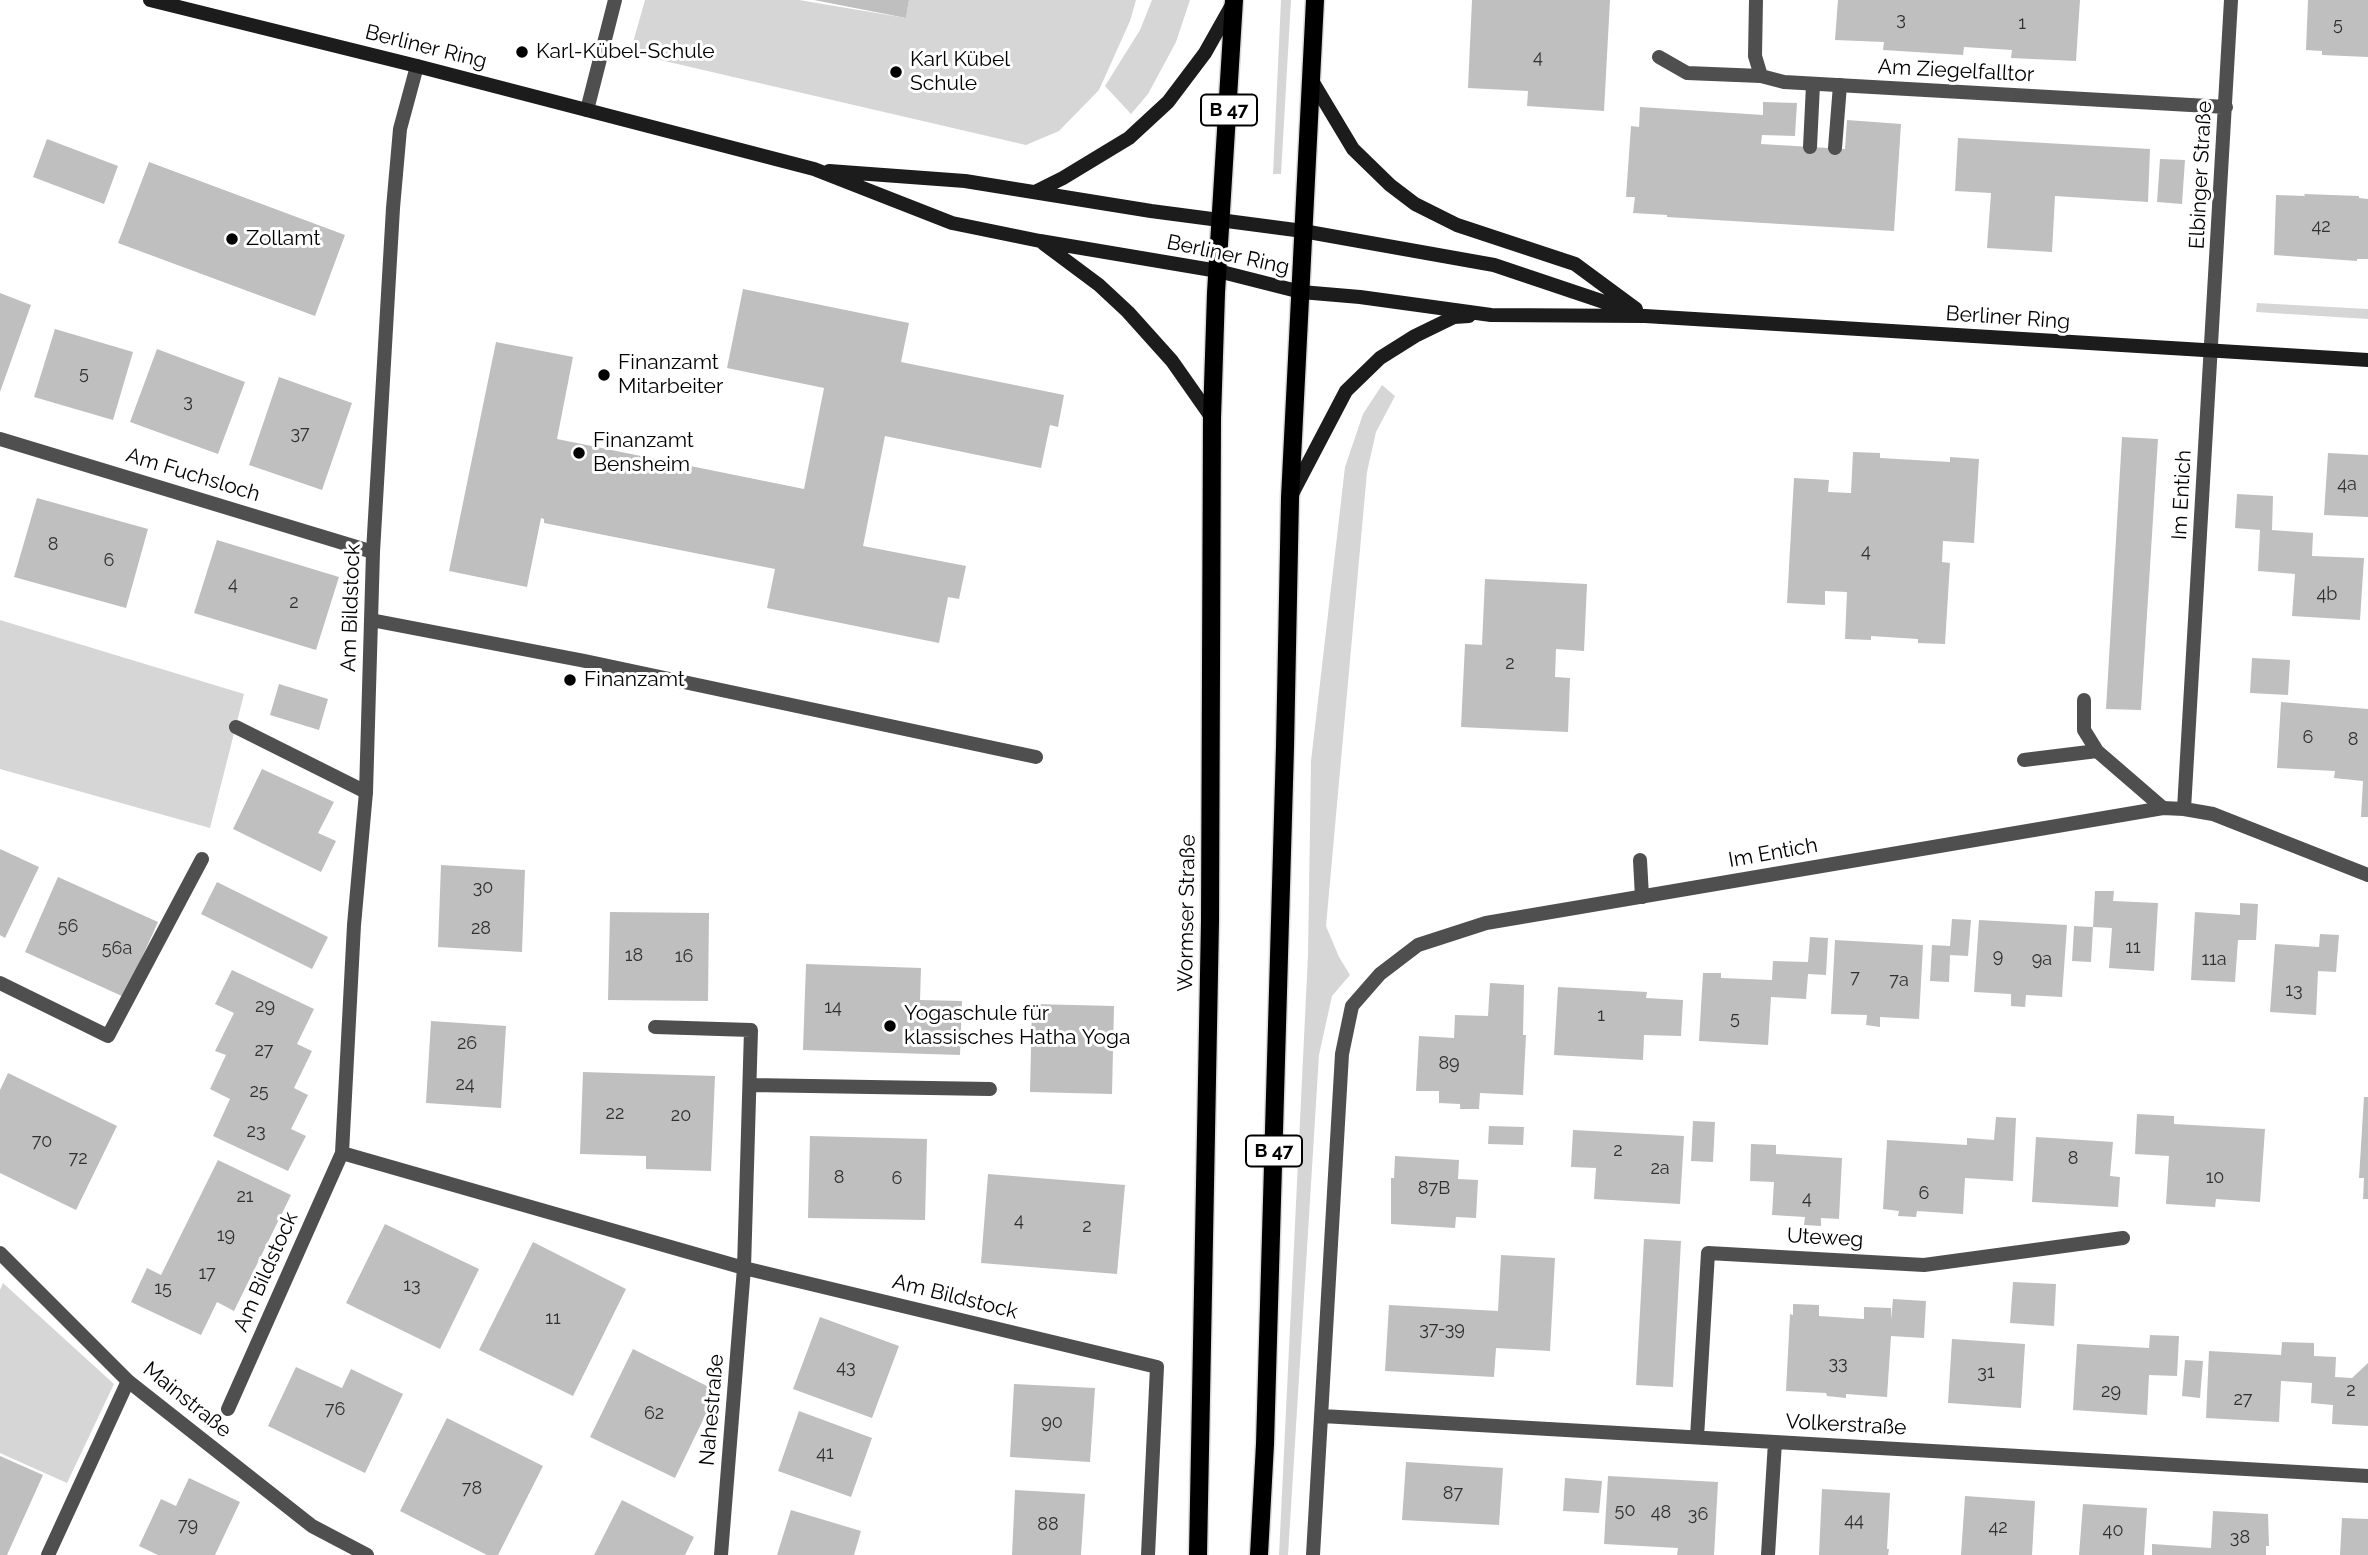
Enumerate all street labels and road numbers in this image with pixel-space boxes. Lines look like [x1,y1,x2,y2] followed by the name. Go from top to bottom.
[362,20,490,74] street label: Berliner Ring
[1877,54,2035,88] street label: Am Ziegelfalltor
[1201,94,1257,125] road number: B 47
[2185,100,2217,250] street label: Elbinger Straße
[1164,230,1292,280] street label: Berliner Ring
[1945,301,2071,335] street label: Berliner Ring
[123,443,263,507] street label: Am Fuchsloch
[2167,449,2197,541] street label: Im Entich
[336,543,366,673] street label: Am Bildstock
[1726,833,1820,873] street label: Im Entich
[1173,834,1201,992] street label: Wormser Straße
[1246,1135,1302,1166] road number: B 47
[228,1208,304,1336] street label: Am Bildstock
[1786,1223,1864,1253] street label: Uteweg
[890,1269,1020,1325] street label: Am Bildstock
[695,1353,729,1467] street label: Nahestraße
[138,1357,236,1443] street label: Mainstraße
[1785,1409,1907,1441] street label: Volkerstraße

